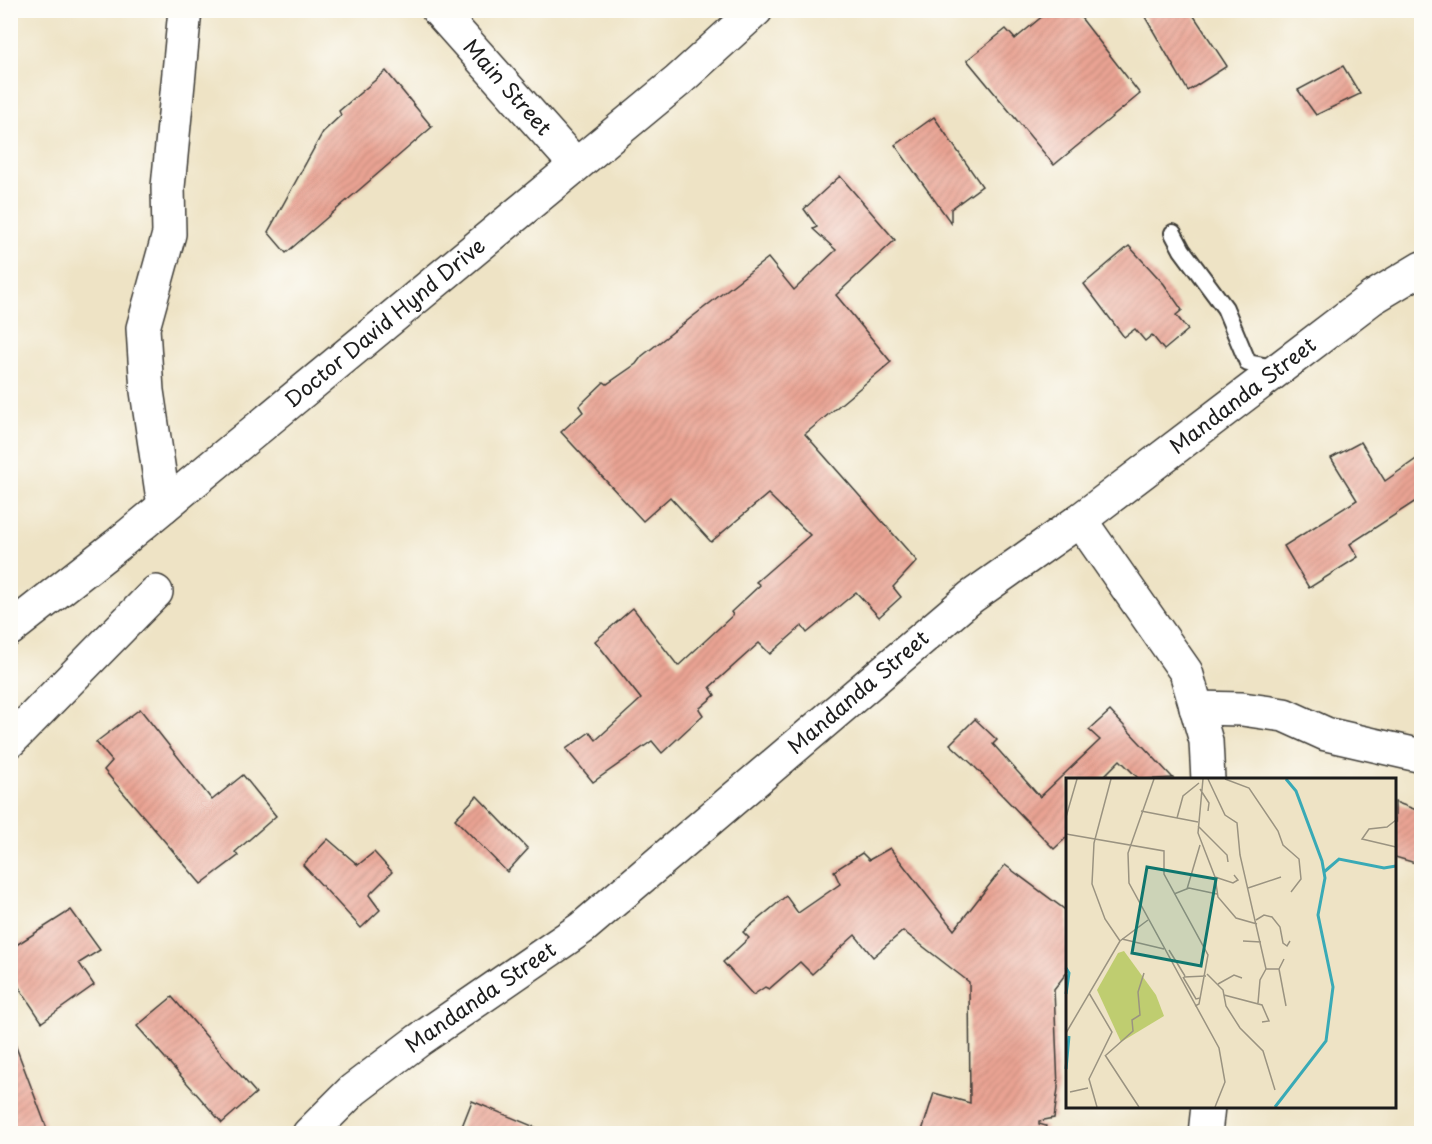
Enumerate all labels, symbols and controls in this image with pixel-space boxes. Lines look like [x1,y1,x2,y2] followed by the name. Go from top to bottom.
[457,31,560,142] street label: Main Street
[276,229,491,414] street label: Doctor David Hynd Drive
[1162,328,1322,461] street label: Mandanda Street
[779,622,935,761] street label: Mandanda Street
[1066,778,1396,1108] inset map
[397,933,562,1059] street label: Mandanda Street

